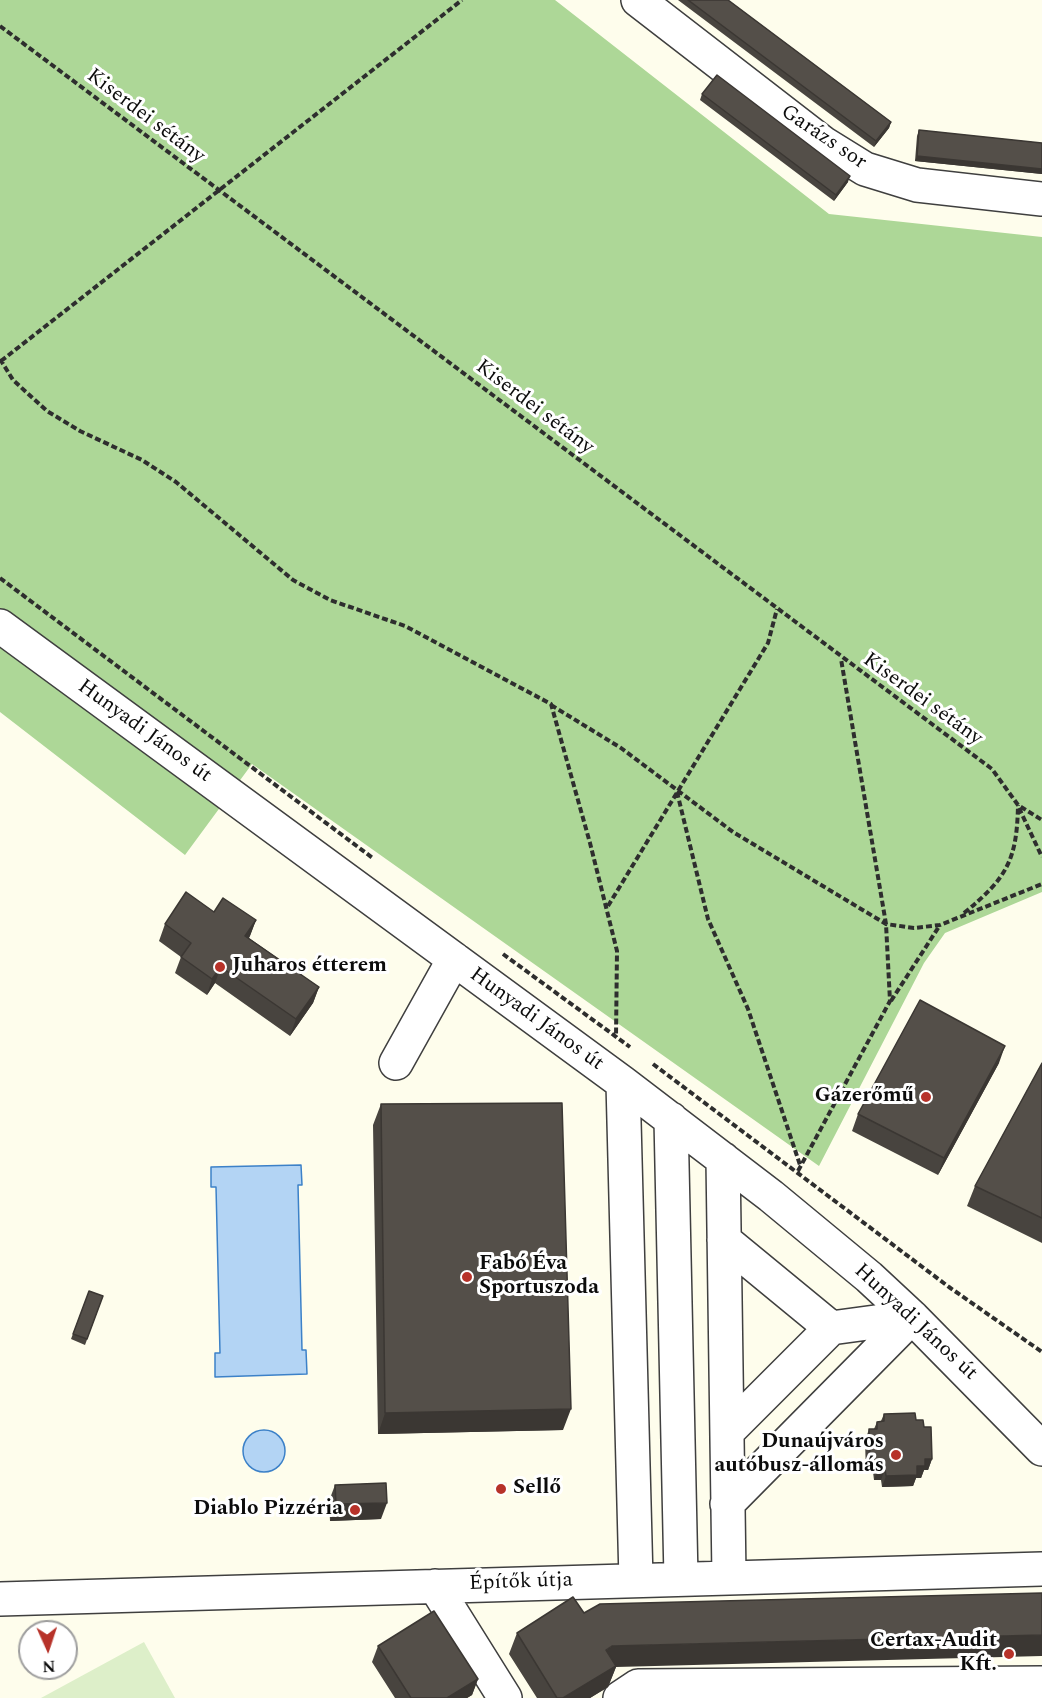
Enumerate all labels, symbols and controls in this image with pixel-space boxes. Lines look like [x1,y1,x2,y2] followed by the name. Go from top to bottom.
[81,64,209,170] street label: Kiserdei sétány
[775,100,871,176] street label: Garázs sor
[470,355,598,461] street label: Kiserdei sétány
[857,648,987,752] street label: Kiserdei sétány
[72,675,216,789] street label: Hunyadi János út
[232,954,387,980] place label: Juharos étterem
[213,960,227,974] marker: Juharos étterem
[464,963,608,1077] street label: Hunyadi János út
[815,1084,914,1110] place label: Gázerőmű
[919,1090,933,1104] marker: Gázerőmű
[479,1252,599,1302] place label: Fabó Éva Sportuszoda
[848,1259,982,1387] street label: Hunyadi János út
[460,1270,474,1284] marker: Fabó Éva Sportuszoda
[715,1430,884,1480] place label: Dunaújváros autóbusz-állomás
[889,1448,903,1462] marker: Dunaújváros autóbusz-állomás
[513,1476,561,1502] place label: Sellő
[494,1482,508,1496] marker: Sellő
[193,1497,343,1523] place label: Diablo Pizzéria
[348,1503,362,1517] marker: Diablo Pizzéria
[469,1569,573,1597] street label: Építők útja
[18,1620,78,1680] north arrow
[870,1629,997,1679] place label: Certax-Audit Kft.
[1002,1647,1016,1661] marker: Certax-Audit Kft.
[42,1654,56,1678] text: N

